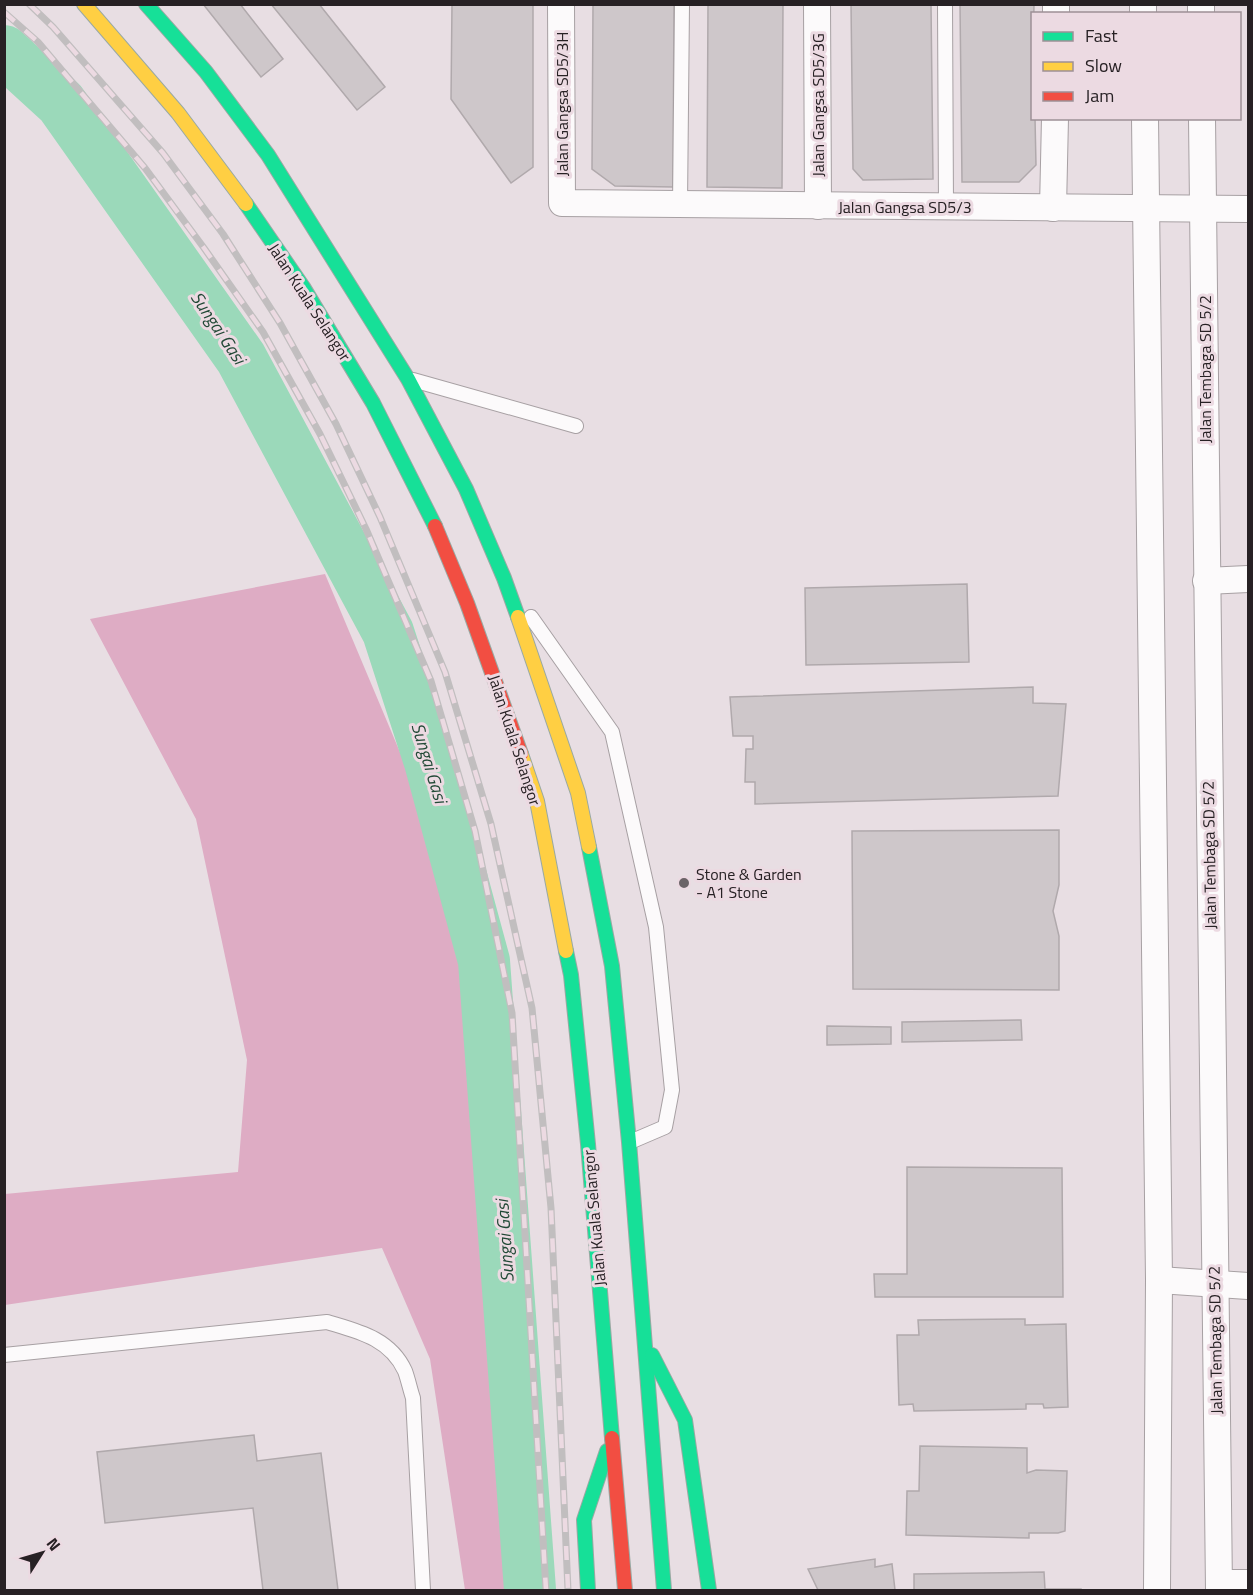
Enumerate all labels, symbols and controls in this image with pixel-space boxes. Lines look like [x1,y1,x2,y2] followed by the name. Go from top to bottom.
[1031,12,1241,120] legend
[1085,22,1118,49] text: Fast
[550,32,574,176] street label: Jalan Gangsa SD5/3H
[806,33,830,177] street label: Jalan Gangsa SD5/3G
[1085,52,1122,79] text: Slow
[1085,82,1114,109] text: Jam
[838,195,972,219] street label: Jalan Gangsa SD5/3
[263,238,357,366] street label: Jalan Kuala Selangor
[184,286,254,371] water label: Sungai Gasi
[1193,295,1217,443] street label: Jalan Tembaga SD 5/2
[483,671,548,809] street label: Jalan Kuala Selangor
[404,719,455,809] water label: Sungai Gasi
[1196,781,1222,929] street label: Jalan Tembaga SD 5/2
[696,862,802,904] place label: Stone & Garden - A1 Stone
[677,876,691,890] marker: Stone & Garden - A1 Stone
[576,1149,612,1287] street label: Jalan Kuala Selangor
[488,1197,521,1283] water label: Sungai Gasi
[1202,1266,1228,1414] street label: Jalan Tembaga SD 5/2
[12,1523,72,1583] north arrow
[41,1532,67,1556] text: N

